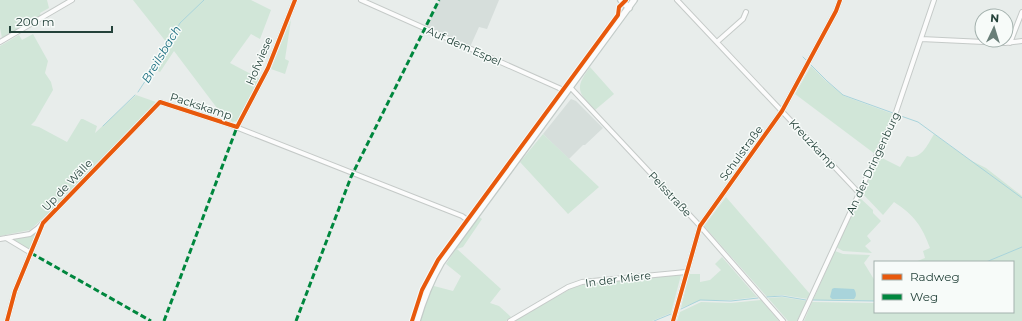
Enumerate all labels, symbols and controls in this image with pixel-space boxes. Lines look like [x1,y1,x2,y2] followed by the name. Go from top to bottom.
[10,8,112,34] scale bar
[974,8,1014,48] north arrow
[990,11,1000,25] text: N
[16,14,55,29] text: 200 m
[138,23,184,85] water label: Breilsbach
[425,23,503,69] street label: Auf dem Espel
[243,34,276,87] street label: Hofwiese
[168,89,234,123] street label: Packskamp
[843,109,903,217] street label: An der Dringenburg
[786,116,840,172] street label: Kreuzkamp
[716,122,766,183] street label: Schulstraße
[39,156,95,214] street label: Up de Wälle
[645,168,695,220] street label: Pelsstraße
[874,261,1014,313] legend
[584,268,652,290] street label: In der Miere
[910,269,960,284] text: Radweg
[910,289,938,304] text: Weg

